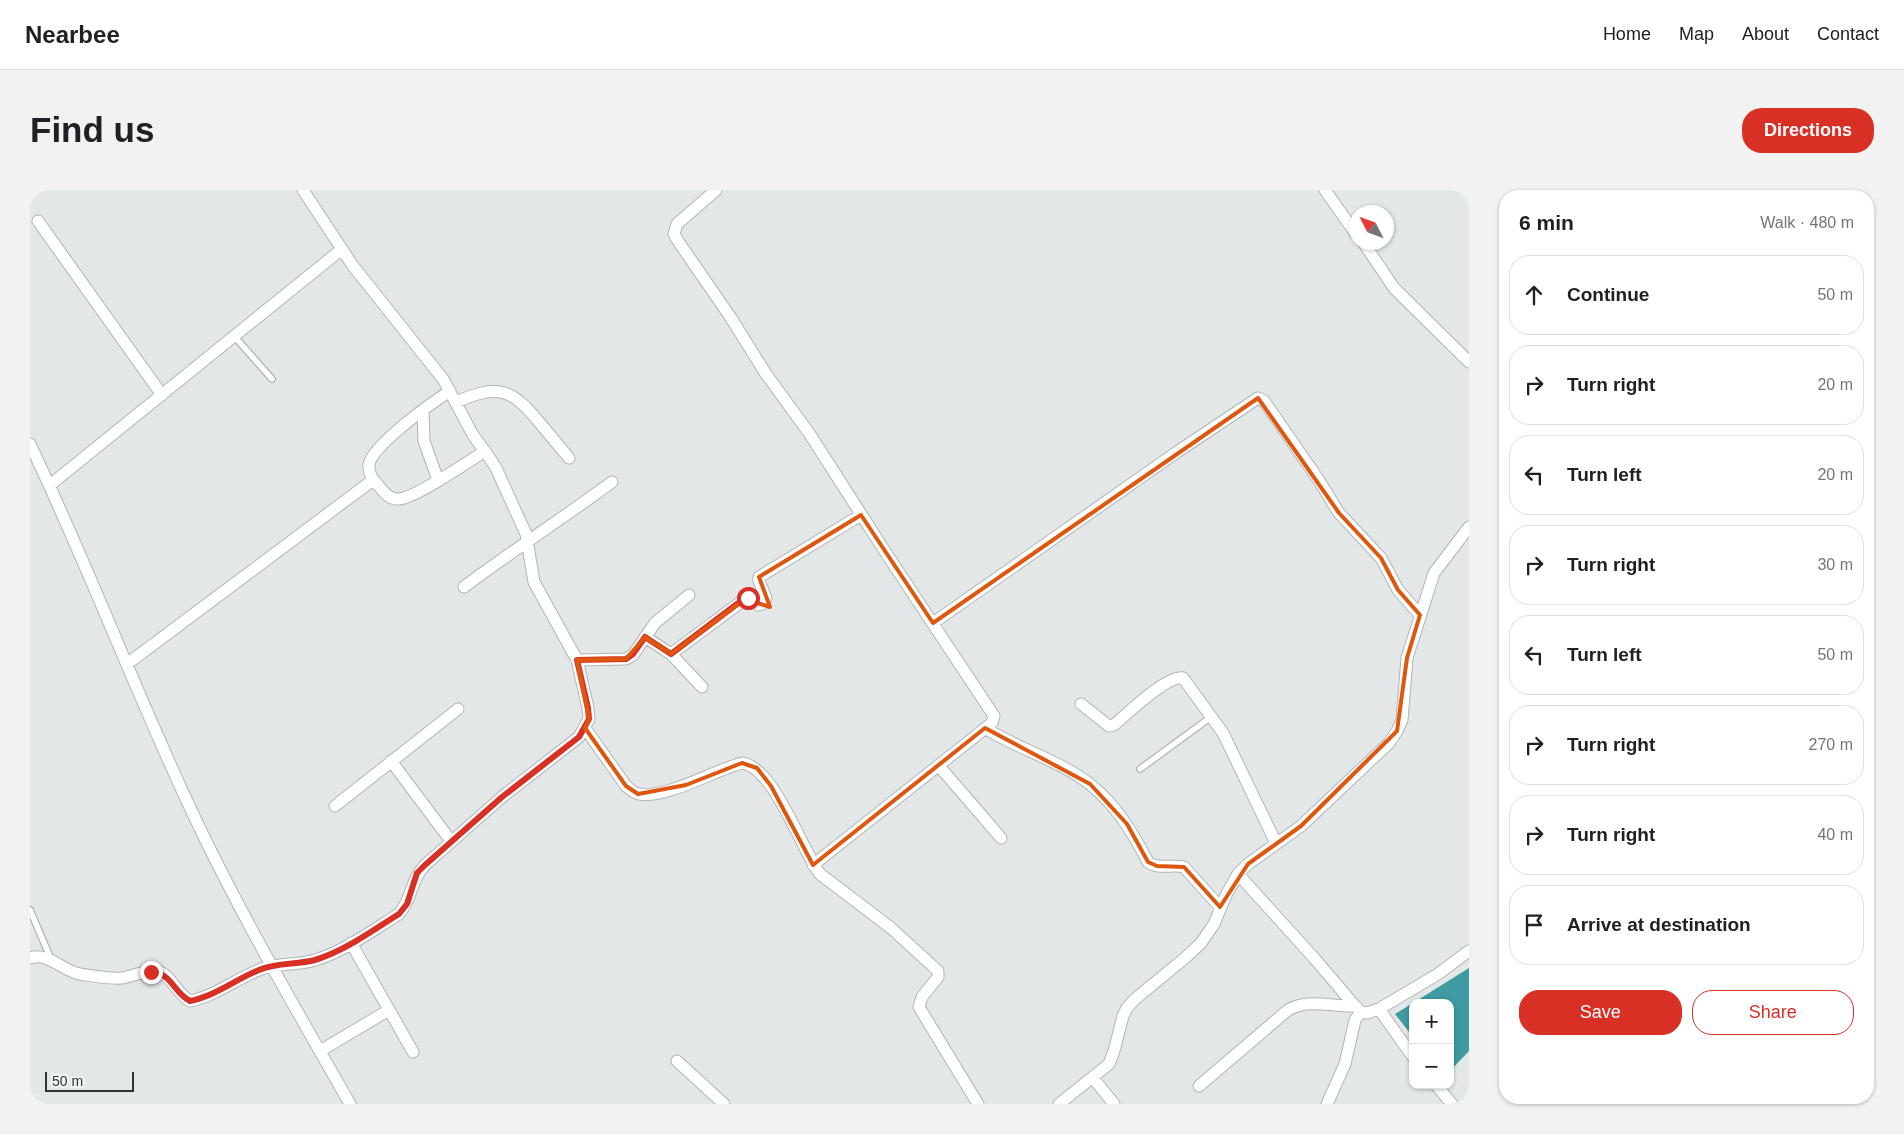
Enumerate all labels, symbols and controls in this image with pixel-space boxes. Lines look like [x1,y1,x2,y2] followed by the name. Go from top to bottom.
[25,21,120,48] text: Nearbee
[1603,24,1651,44] text: Home
[1679,24,1714,44] text: Map
[1742,24,1789,44] text: About
[1817,24,1879,44] text: Contact
[1742,108,1874,153] button: Directions
[30,110,154,149] text: Find us
[1349,205,1394,250] north arrow
[1519,211,1574,234] text: 6 min
[1760,214,1854,231] text: Walk · 480 m
[1520,281,1548,309] icon: ahead
[1567,284,1649,305] text: Continue
[1817,286,1853,303] text: 50 m
[1520,371,1548,399] icon: right
[1567,374,1655,395] text: Turn right
[1817,376,1853,393] text: 20 m
[1520,461,1548,489] icon: left
[1567,464,1642,485] text: Turn left
[1817,466,1853,483] text: 20 m
[1520,551,1548,579] icon: right
[1567,554,1655,575] text: Turn right
[1817,556,1853,573] text: 30 m
[737,587,760,610] route start
[1520,641,1548,669] icon: left
[1567,644,1642,665] text: Turn left
[1817,646,1853,663] text: 50 m
[1520,731,1548,759] icon: right
[1567,734,1655,755] text: Turn right
[1809,736,1853,753] text: 270 m
[1520,821,1548,849] icon: right
[1567,824,1655,845] text: Turn right
[1817,826,1853,843] text: 40 m
[1520,911,1548,939] icon: arrive
[1567,914,1751,935] text: Arrive at destination
[140,961,163,984] route end
[1519,990,1682,1035] button: Save
[1692,990,1854,1035] button: Share
[1409,999,1454,1089] map controls
[1409,999,1454,1044] button: +
[1409,1044,1454,1089] button: −
[45,1069,134,1092] scale bar
[52,1073,83,1089] text: 50 m

